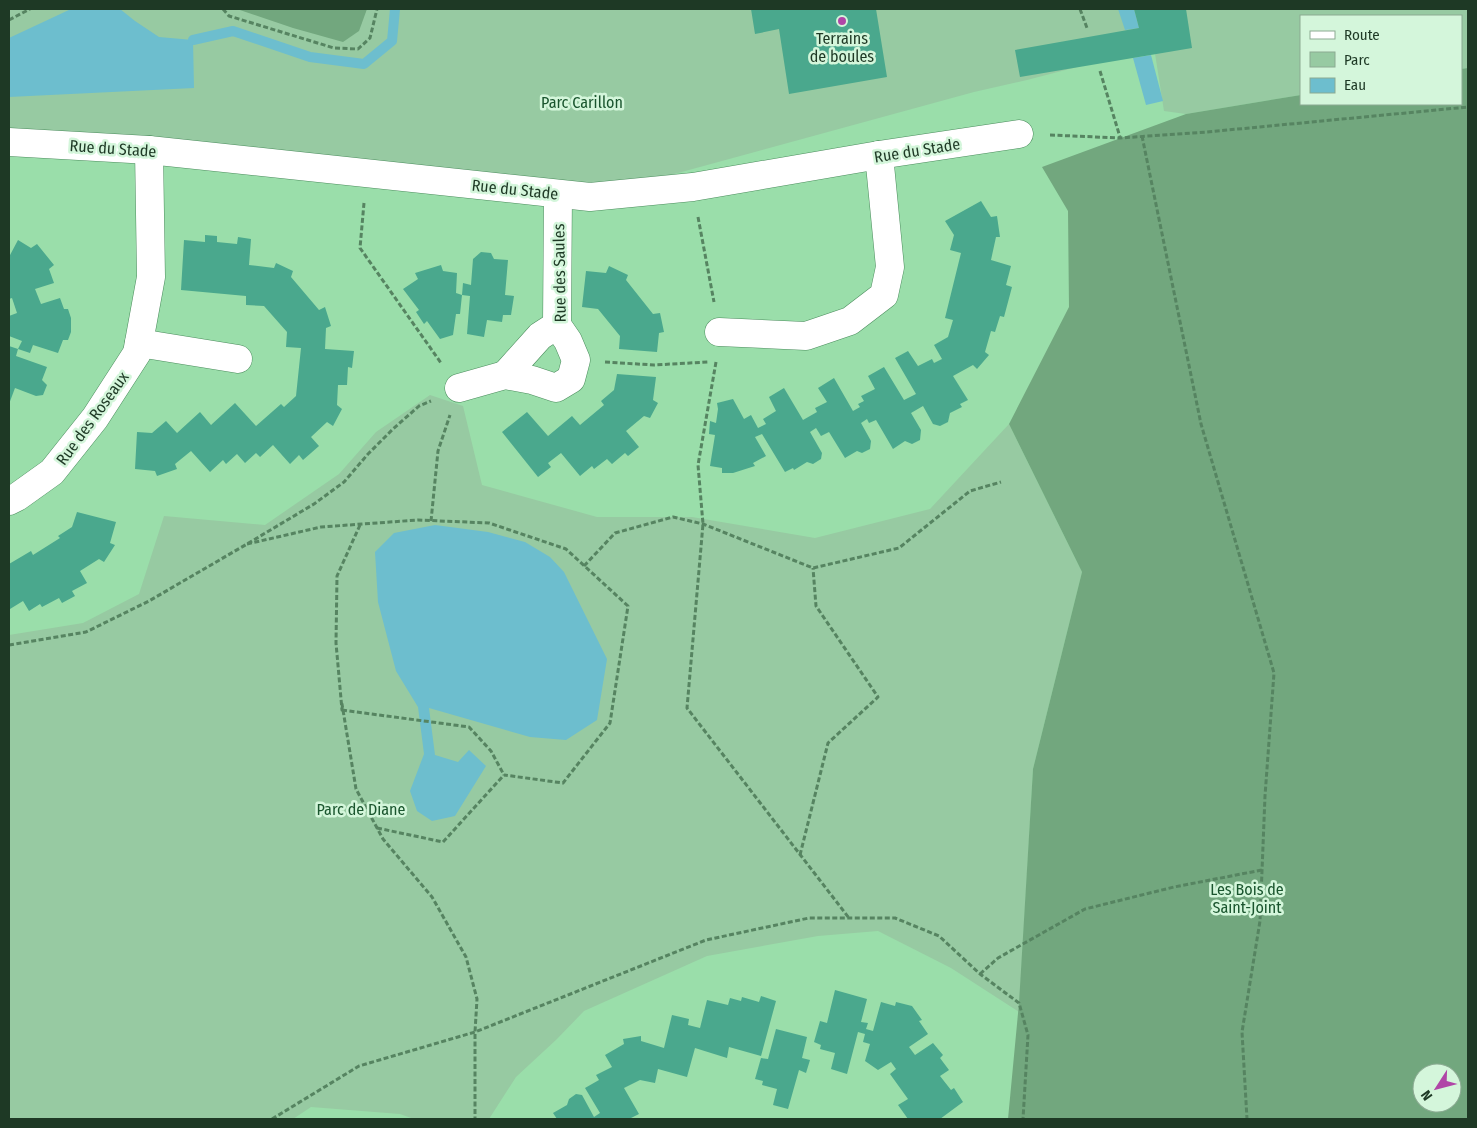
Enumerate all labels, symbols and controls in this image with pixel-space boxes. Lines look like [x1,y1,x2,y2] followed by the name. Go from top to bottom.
[836,15,848,27] marker: Terrains de boules
[1300,15,1462,105] legend
[1344,26,1380,44] text: Route
[810,29,874,66] place label: Terrains de boules
[1344,51,1370,69] text: Parc
[1344,76,1366,94] text: Eau
[541,93,623,112] park label: Parc Carillon
[873,134,962,167] street label: Rue du Stade
[69,136,157,161] street label: Rue du Stade
[471,176,559,203] street label: Rue du Stade
[549,223,570,323] street label: Rue des Saules
[52,368,133,469] street label: Rue des Roseaux
[317,800,406,819] park label: Parc de Diane
[1210,880,1284,917] park label: Les Bois de Saint-Joint
[1412,1063,1462,1113] north arrow
[1418,1087,1436,1104] text: N

